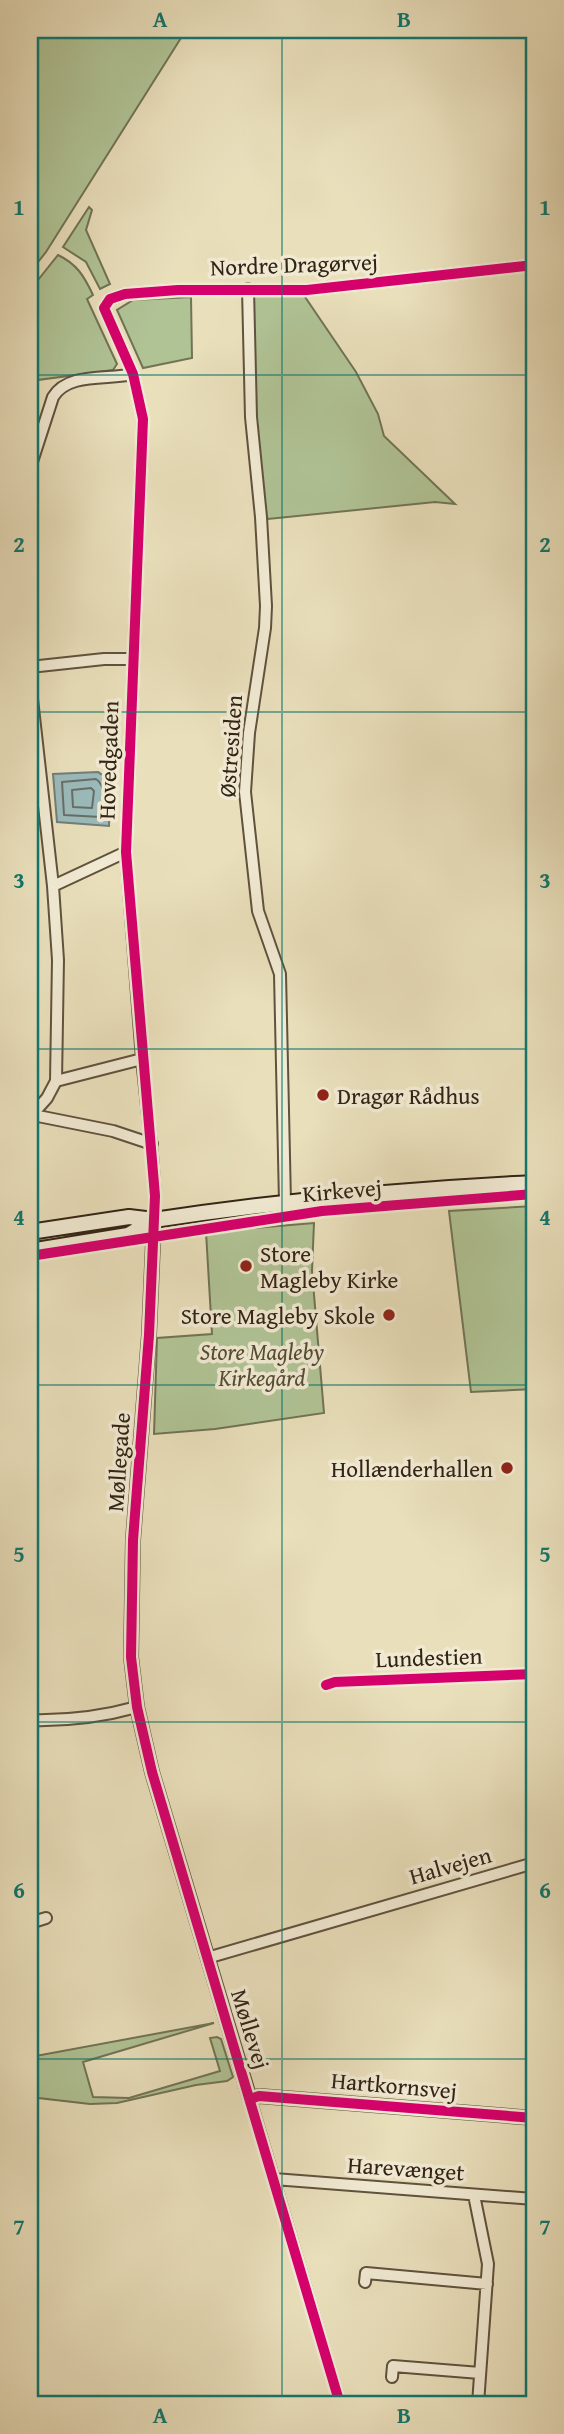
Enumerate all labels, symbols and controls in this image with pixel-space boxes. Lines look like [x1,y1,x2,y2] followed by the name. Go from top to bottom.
[153,2,168,35] text: A
[397,2,411,35] text: B
[13,190,25,223] text: 1
[539,190,551,223] text: 1
[210,245,378,283] street label: Nordre Dragørvej
[13,527,25,560] text: 2
[539,527,551,560] text: 2
[210,694,250,798] street label: Østresiden
[89,700,127,820] street label: Hovedgaden
[13,863,25,896] text: 3
[539,863,551,896] text: 3
[337,1079,480,1112] place label: Dragør Rådhus
[315,1087,331,1103] marker: Dragør Rådhus
[301,1170,383,1210] street label: Kirkevej
[13,1200,25,1233] text: 4
[539,1200,551,1233] text: 4
[260,1237,398,1296] place label: Store Magleby Kirke
[238,1258,254,1274] marker: Store Magleby Kirke
[181,1299,375,1332] place label: Store Magleby Skole
[381,1307,397,1323] marker: Store Magleby Skole
[200,1335,325,1394] park label: Store Magleby Kirkegård
[98,1411,138,1513] street label: Møllegade
[331,1452,493,1485] place label: Hollænderhallen
[499,1460,515,1476] marker: Hollænderhallen
[13,1537,25,1570] text: 5
[539,1537,551,1570] text: 5
[375,1639,483,1675] street label: Lundestien
[405,1838,495,1892] street label: Halvejen
[13,1873,25,1906] text: 6
[539,1873,551,1906] text: 6
[223,1985,279,2073] street label: Møllevej
[330,2063,458,2107] street label: Hartkornsvej
[346,2147,466,2189] street label: Harevænget
[13,2210,25,2243] text: 7
[539,2210,551,2243] text: 7
[153,2398,168,2431] text: A
[397,2398,411,2431] text: B

